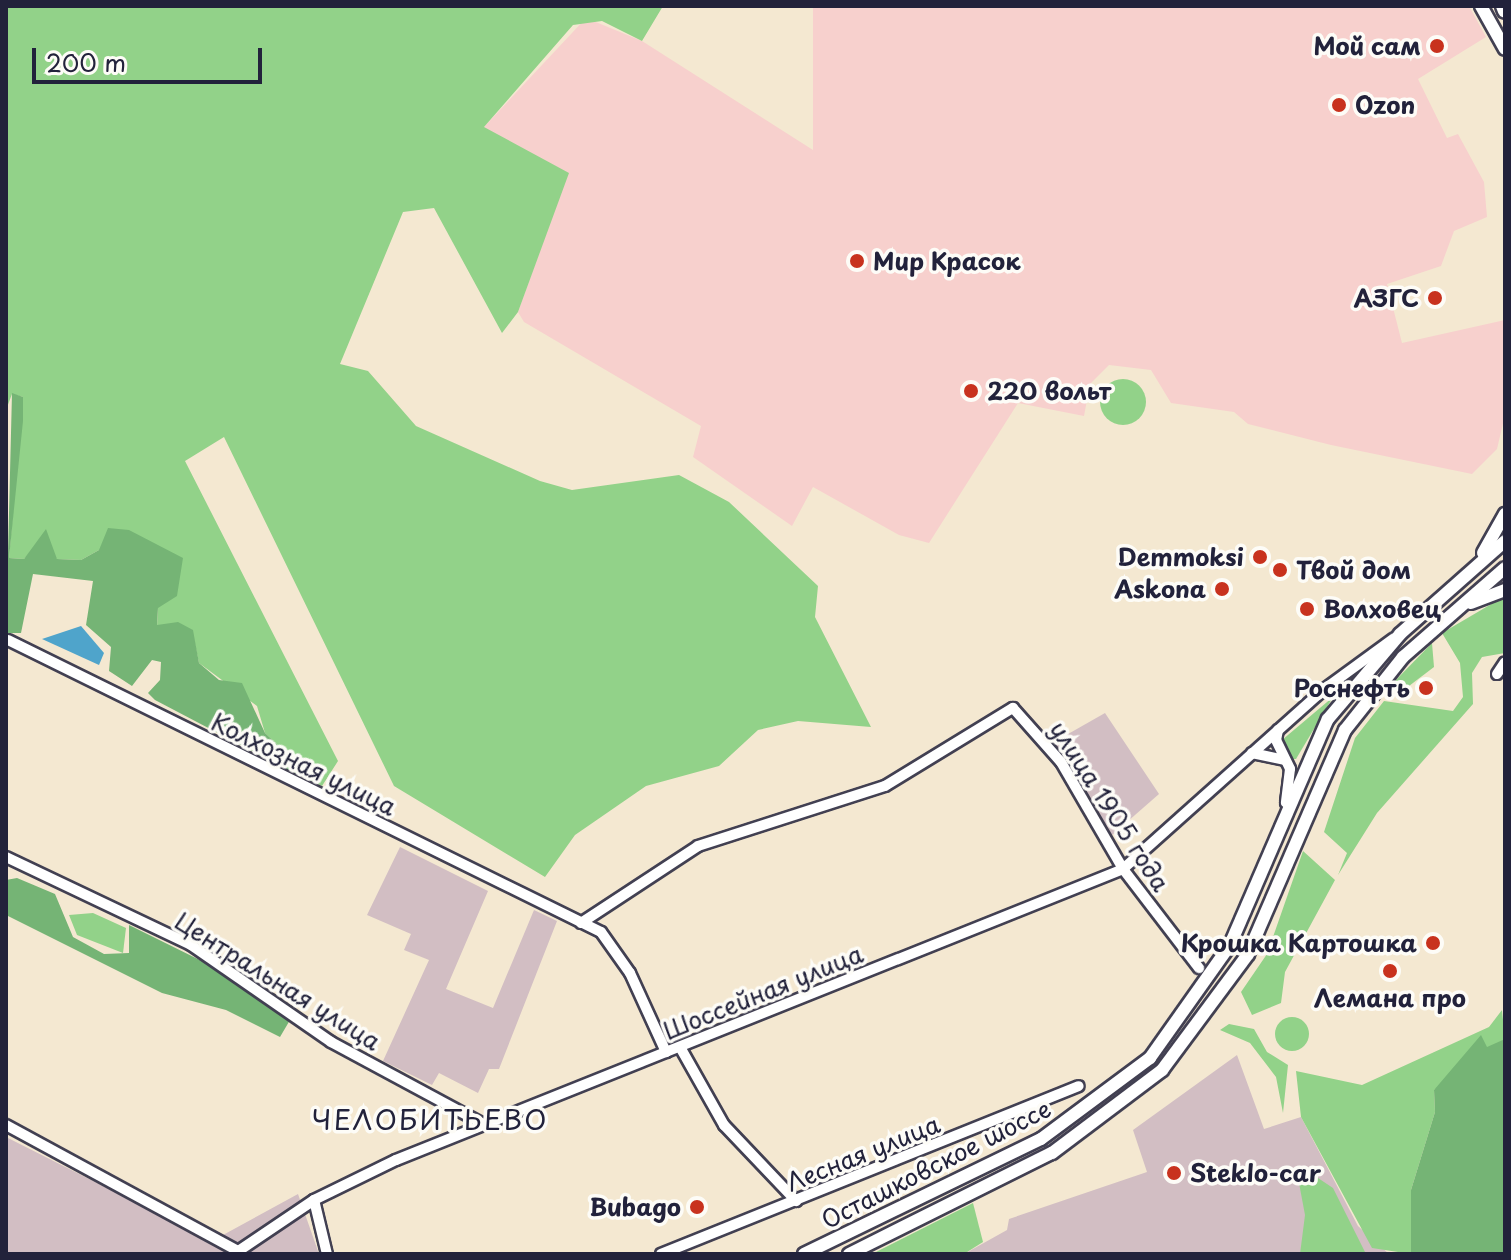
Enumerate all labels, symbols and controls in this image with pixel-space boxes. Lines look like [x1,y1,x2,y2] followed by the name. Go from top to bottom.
[36,32,266,82] scale bar
[1312,32,1421,60] place label: Мой сам
[1428,37,1446,55] marker: Мой сам
[46,44,126,80] text: 200 m
[1355,91,1415,119] place label: Ozon
[1330,96,1348,114] marker: Ozon
[873,247,1023,275] place label: Мир Красок
[848,252,866,270] marker: Мир Красок
[1354,284,1419,312] place label: АЗГС
[1426,289,1444,307] marker: АЗГС
[987,377,1112,405] place label: 220 вольт
[962,382,980,400] marker: 220 вольт
[1118,543,1244,571] place label: Demmoksi
[1251,548,1269,566] marker: Demmoksi
[1296,556,1411,584] place label: Твой дом
[1271,561,1289,579] marker: Твой дом
[1114,575,1206,603] place label: Askona
[1213,580,1231,598] marker: Askona
[1323,595,1441,623] place label: Волховец
[1298,600,1316,618] marker: Волховец
[1294,674,1410,702] place label: Роснефть
[1417,679,1435,697] marker: Роснефть
[206,707,402,821] street label: Колхозная улица
[1044,715,1176,897] street label: улица 1905 года
[170,906,386,1056] street label: Центральная улица
[1179,929,1417,957] place label: Крошка Картошка
[1424,934,1442,952] marker: Крошка Картошка
[658,939,868,1045] street label: Шоссейная улица
[1381,962,1399,980] marker: Лемана про
[1313,984,1467,1012] place label: Лемана про
[817,1094,1055,1234] street label: Осташковское шоссе
[311,1102,549,1136] district label: ЧЕЛОБИТЬЕВО
[781,1109,945,1197] street label: Лесная улица
[1190,1159,1321,1187] place label: Steklo-car
[1165,1164,1183,1182] marker: Steklo-car
[589,1193,681,1221] place label: Bubago
[688,1198,706,1216] marker: Bubago

